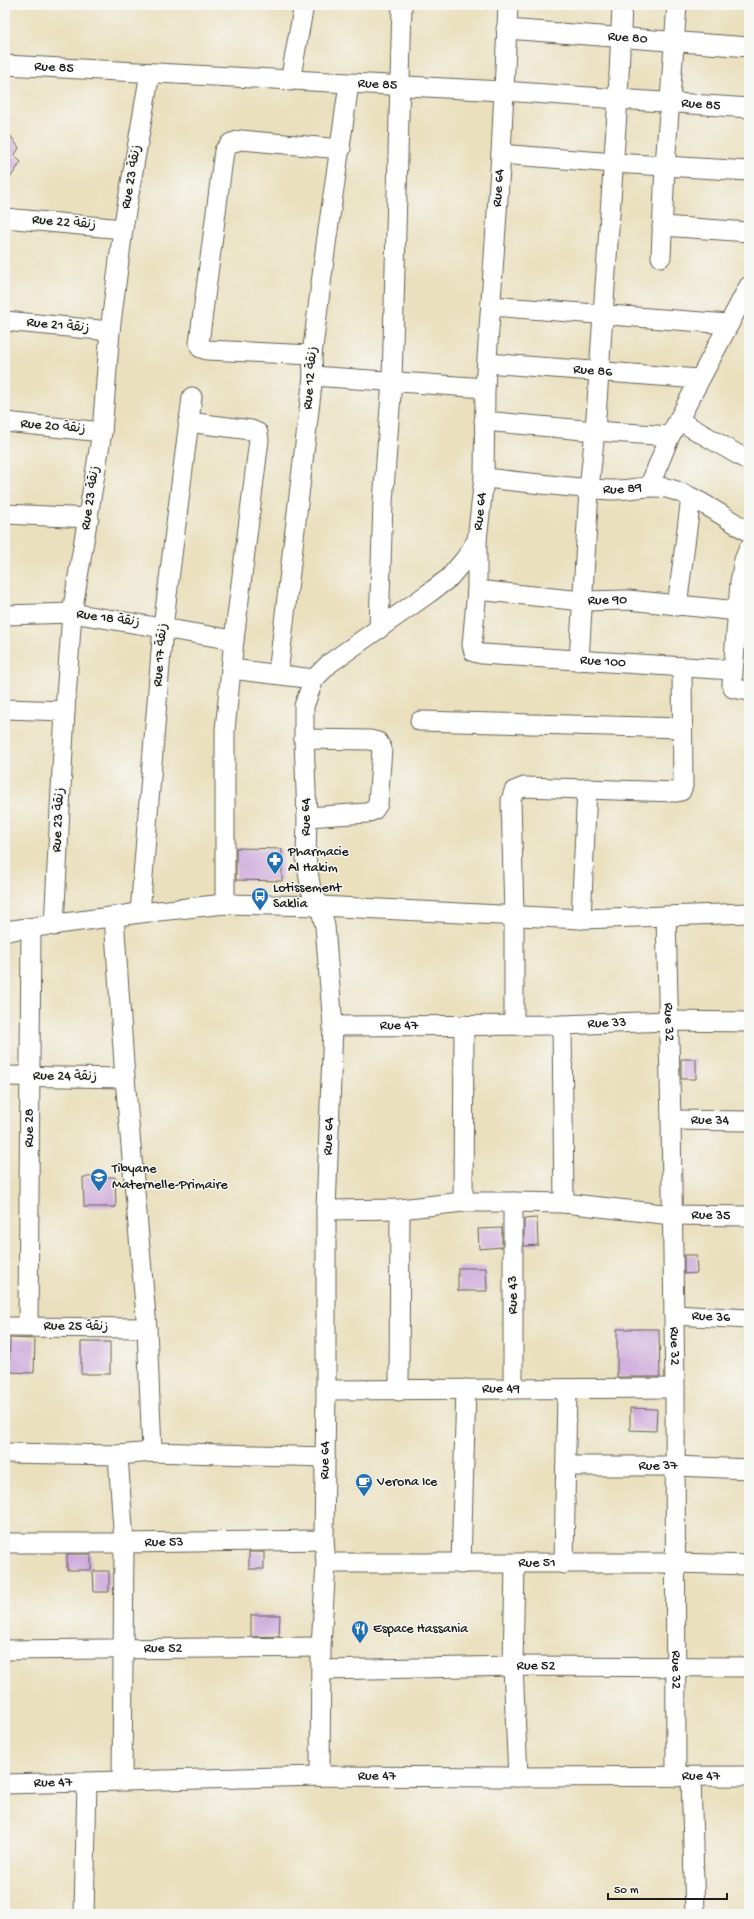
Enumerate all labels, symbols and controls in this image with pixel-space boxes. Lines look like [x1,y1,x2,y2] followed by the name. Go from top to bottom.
[607,28,648,48] street label: Rue 80
[34,58,74,77] street label: Rue 85
[357,75,398,94] street label: Rue 85
[681,95,721,115] street label: Rue 85
[118,144,146,210] street label: Rue 23 زنقة
[489,168,508,208] street label: Rue 64
[31,212,97,234] street label: Rue 22 زنقة
[26,314,90,338] street label: Rue 21 زنقة
[300,346,322,410] street label: Rue 12 زنقة
[572,361,614,381] street label: Rue 86
[20,416,86,438] street label: Rue 20 زنقة
[78,465,104,531] street label: Rue 23 زنقة
[602,479,643,499] street label: Rue 89
[470,491,491,531] street label: Rue 64
[588,592,627,609] street label: Rue 90
[75,606,141,632] street label: Rue 18 زنقة
[150,623,172,687] street label: Rue 17 زنقة
[579,652,627,672] street label: Rue 100
[49,787,69,853] street label: Rue 23 زنقة
[298,798,315,836] street label: Rue 64
[287,844,349,877] place label: Pharmacie Al Hakim
[265,850,285,875] pharmacy icon: Pharmacie Al Hakim
[273,880,342,913] place label: Lotissement Saklia
[250,886,270,911] bus stop icon: Lotissement Saklia
[660,1002,678,1042] street label: Rue 32
[587,1014,627,1033] street label: Rue 33
[380,1017,419,1034] street label: Rue 47
[33,1068,97,1086] street label: Rue 24 زنقة
[21,1108,38,1148] street label: Rue 28
[691,1112,730,1129] street label: Rue 34
[320,1117,338,1156] street label: Rue 64
[111,1161,228,1194] place label: Tibyane Maternelle-Primaire
[89,1167,109,1192] school or university icon: Tibyane Maternelle-Primaire
[691,1207,731,1224] street label: Rue 35
[505,1276,522,1314] street label: Rue 43
[691,1307,732,1327] street label: Rue 36
[43,1318,109,1336] street label: Rue 25 زنقة
[666,1326,683,1365] street label: Rue 32
[482,1380,520,1398] street label: Rue 49
[316,1441,334,1479] street label: Rue 64
[638,1458,678,1475] street label: Rue 37
[354,1472,374,1497] cafe icon: Verona Ice
[376,1474,438,1491] place label: Verona Ice
[144,1534,184,1551] street label: Rue 53
[518,1555,556,1572] street label: Rue 51
[350,1619,370,1644] restaurant icon: Espace Hassania
[373,1621,469,1638] place label: Espace Hassania
[144,1640,183,1657] street label: Rue 52
[667,1651,684,1689] street label: Rue 32
[517,1658,555,1675] street label: Rue 52
[358,1768,397,1785] street label: Rue 47
[682,1768,721,1785] street label: Rue 47
[34,1774,73,1792] street label: Rue 47
[608,1875,727,1901] scale bar
[614,1884,639,1898] text: 50 m

